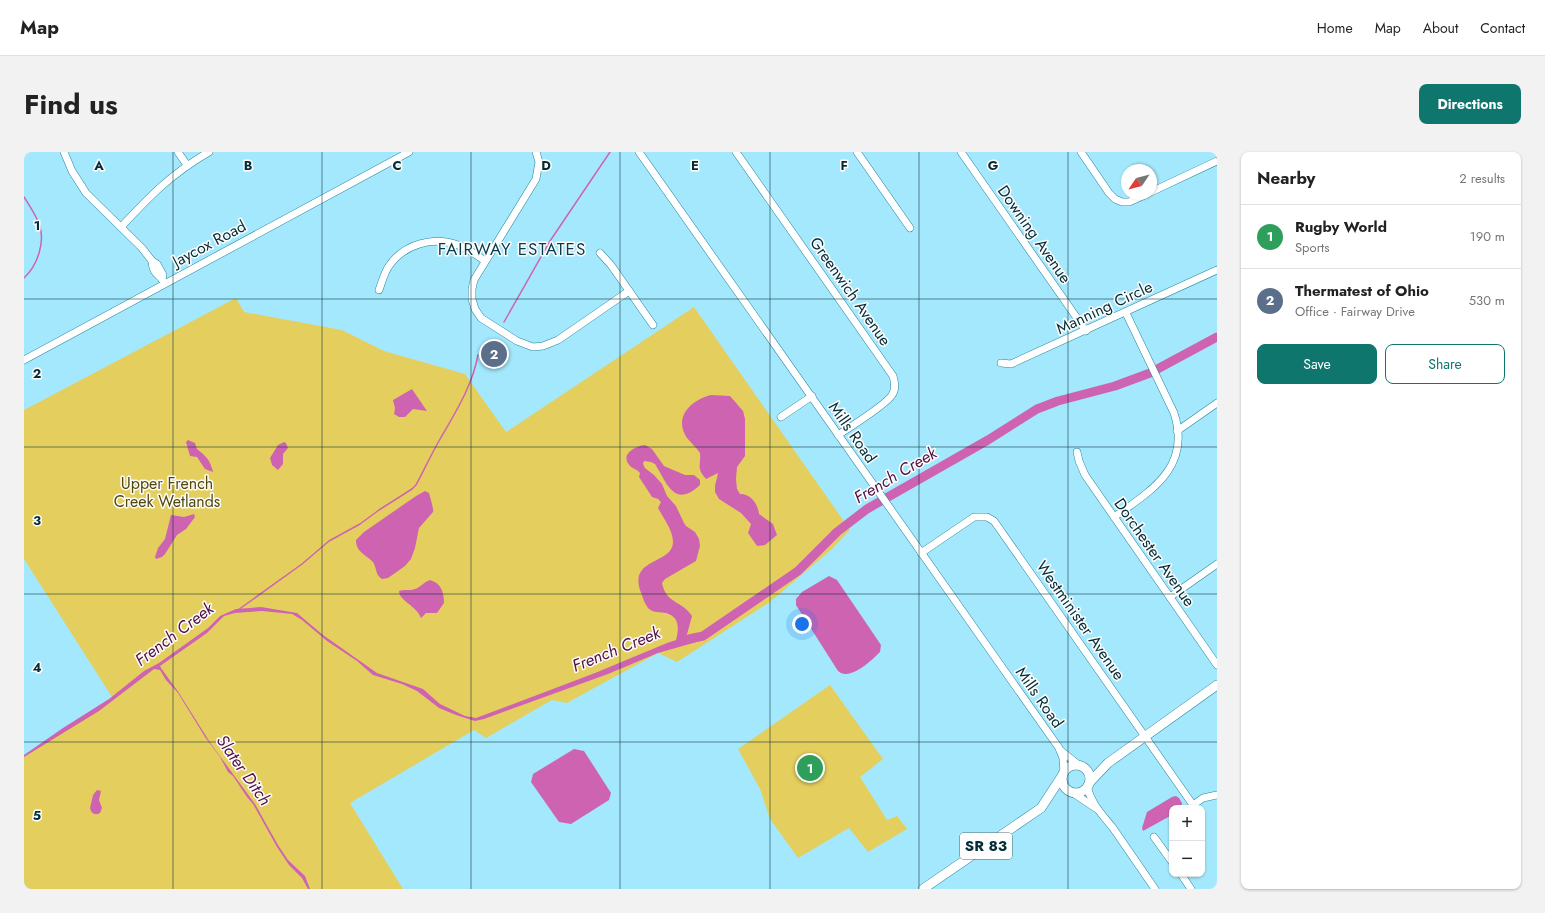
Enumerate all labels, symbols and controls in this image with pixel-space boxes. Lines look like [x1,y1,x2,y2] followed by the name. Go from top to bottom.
[20,14,59,41] text: Map
[1317,18,1353,38] text: Home
[1375,18,1401,38] text: Map
[1423,18,1458,38] text: About
[1480,18,1525,38] text: Contact
[24,84,118,125] text: Find us
[1419,84,1521,124] button: Directions
[93,156,104,175] text: A
[244,156,253,175] text: B
[392,156,402,175] text: C
[541,156,551,175] text: D
[691,156,699,175] text: E
[840,156,848,175] text: F
[988,156,999,175] text: G
[1121,164,1157,200] north arrow
[1257,166,1315,190] text: Nearby
[1459,169,1505,188] text: 2 results
[992,181,1077,288] street label: Downing Avenue
[167,214,250,273] street label: Jaycox Road
[34,216,40,235] text: 1
[1295,216,1387,238] text: Rugby World
[1267,227,1273,246] text: 1
[1470,227,1505,246] text: 190 m
[804,232,897,350] street label: Greenwich Avenue
[438,237,586,261] district label: FAIRWAY ESTATES
[1295,238,1329,257] text: Sports
[1052,275,1156,340] street label: Manning Circle
[1295,280,1429,302] text: Thermatest of Ohio
[1266,291,1274,310] text: 2
[1469,291,1505,310] text: 530 m
[1295,302,1415,321] text: Office · Fairway Drive
[481,339,507,369] pin: 2
[1257,344,1377,384] button: Save
[1385,344,1505,384] button: Share
[33,364,41,383] text: 2
[823,397,882,468] street label: Mills Road
[849,440,942,509] water label: French Creek
[114,472,220,513] park label: Upper French Creek Wetlands
[1109,493,1201,611] street label: Dorchester Avenue
[33,511,41,530] text: 3
[1031,556,1130,685] street label: Westminister Avenue
[130,596,219,672] water label: French Creek
[792,614,812,634] your location
[568,620,664,678] water label: French Creek
[32,658,42,677] text: 4
[1010,662,1069,733] street label: Mills Road
[211,730,277,810] water label: Slater Ditch
[797,753,823,783] pin: 1
[1169,805,1205,877] map controls
[1169,805,1205,841] button: +
[33,806,41,825] text: 5
[960,833,1012,859] road number: SR 83
[1169,841,1205,877] button: −

